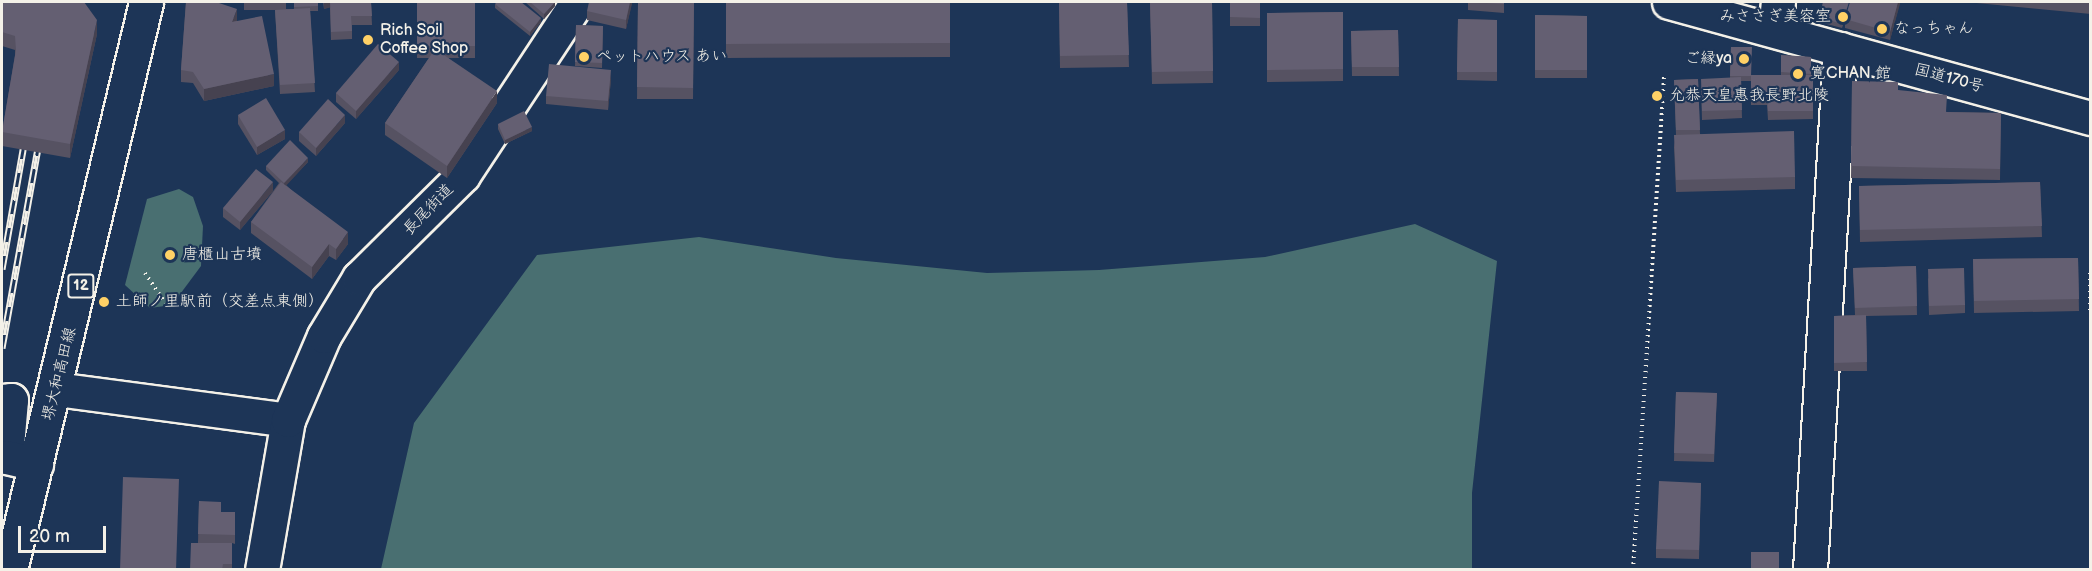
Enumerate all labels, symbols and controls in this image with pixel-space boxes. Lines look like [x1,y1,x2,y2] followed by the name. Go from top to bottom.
[1719,7,1831,27] place label: みささぎ美容室
[1836,10,1850,24] marker: みささぎ美容室
[1894,19,1974,39] place label: なっちゃん
[380,21,469,59] place label: Rich Soil Coffee Shop
[1875,22,1889,36] marker: なっちゃん
[361,33,375,47] marker: Rich Soil Coffee Shop
[596,47,728,67] place label: ペットハウス あい
[1684,49,1732,69] place label: ご縁ya
[577,50,591,64] marker: ペットハウス あい
[1737,52,1751,66] marker: ご縁ya
[1912,60,1986,98] street label: 国道170号
[1810,64,1891,84] place label: 寛CHAN 館
[1791,67,1805,81] marker: 寛CHAN 館
[1669,86,1829,106] place label: 允恭天皇惠我長野北陵
[1650,89,1664,103] marker: 允恭天皇惠我長野北陵
[400,180,458,240] street label: 長尾街道
[182,245,262,265] place label: 唐櫃山古墳
[163,248,177,262] marker: 唐櫃山古墳
[66,274,96,298] road number: 12
[116,292,324,312] place label: 土師ノ里駅前（交差点東側）
[97,295,111,309] marker: 土師ノ里駅前（交差点東側）
[39,325,81,423] street label: 堺大和高田線
[21,514,110,552] scale bar
[29,526,70,547] text: 20 m

